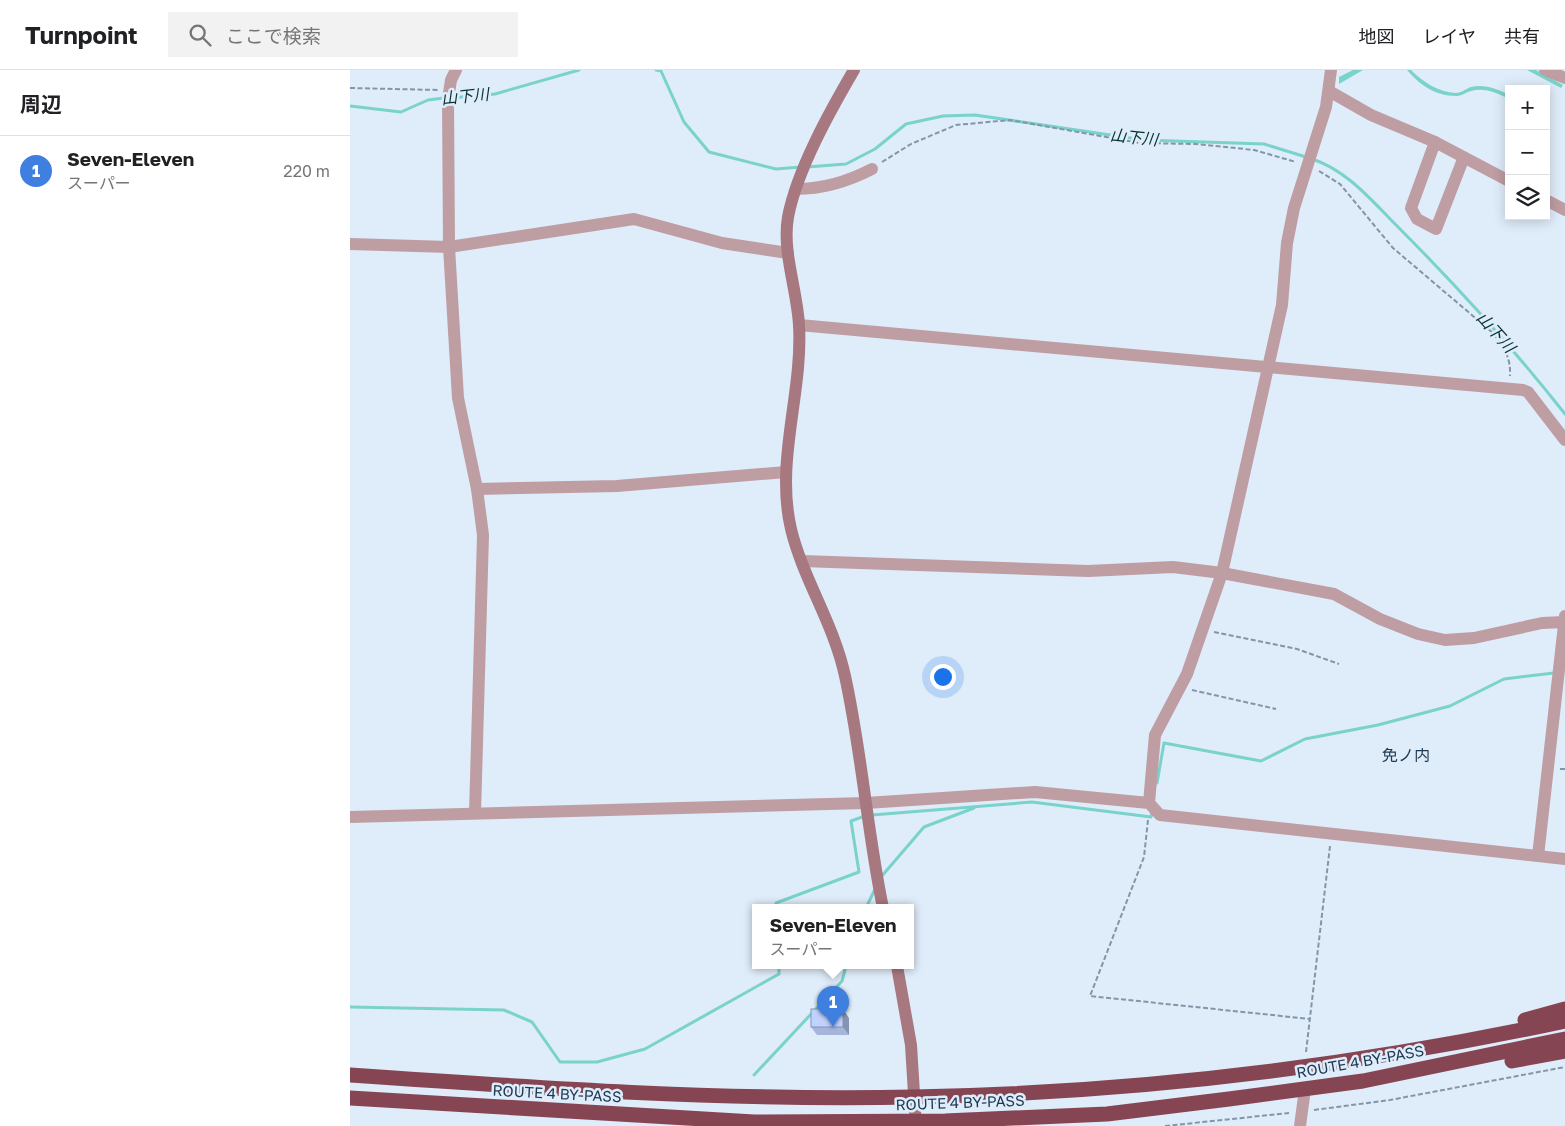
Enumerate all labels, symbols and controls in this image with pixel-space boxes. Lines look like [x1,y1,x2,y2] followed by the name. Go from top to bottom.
[168,12,518,57] search box
[25,20,138,49] text: Turnpoint
[186,21,214,49] icon: search
[226,24,321,47] text: ここで検索
[1359,25,1395,47] text: 地図
[1423,25,1476,47] text: レイヤ
[1504,25,1540,47] text: 共有
[440,83,492,108] water label: 山下川
[1505,85,1550,220] map controls
[1505,85,1550,130] button: +
[20,91,62,117] text: 周辺
[1109,125,1161,150] water label: 山下川
[1505,130,1550,175] button: −
[67,147,194,170] text: Seven-Eleven
[32,161,40,181] text: 1
[283,161,330,181] text: 220 m
[67,173,131,193] text: スーパー
[1505,175,1550,220] button: layers
[1473,307,1521,358] water label: 山下川
[930,664,956,690] your location
[1382,745,1430,765] district label: 免ノ内
[752,904,914,969] popup
[769,913,897,936] text: Seven-Eleven
[769,939,833,959] text: スーパー
[817,986,849,1027] pin: 1
[1295,1041,1425,1081] street label: ROUTE 4 BY-PASS
[492,1081,622,1105] street label: ROUTE 4 BY-PASS
[895,1091,1025,1113] street label: ROUTE 4 BY-PASS

